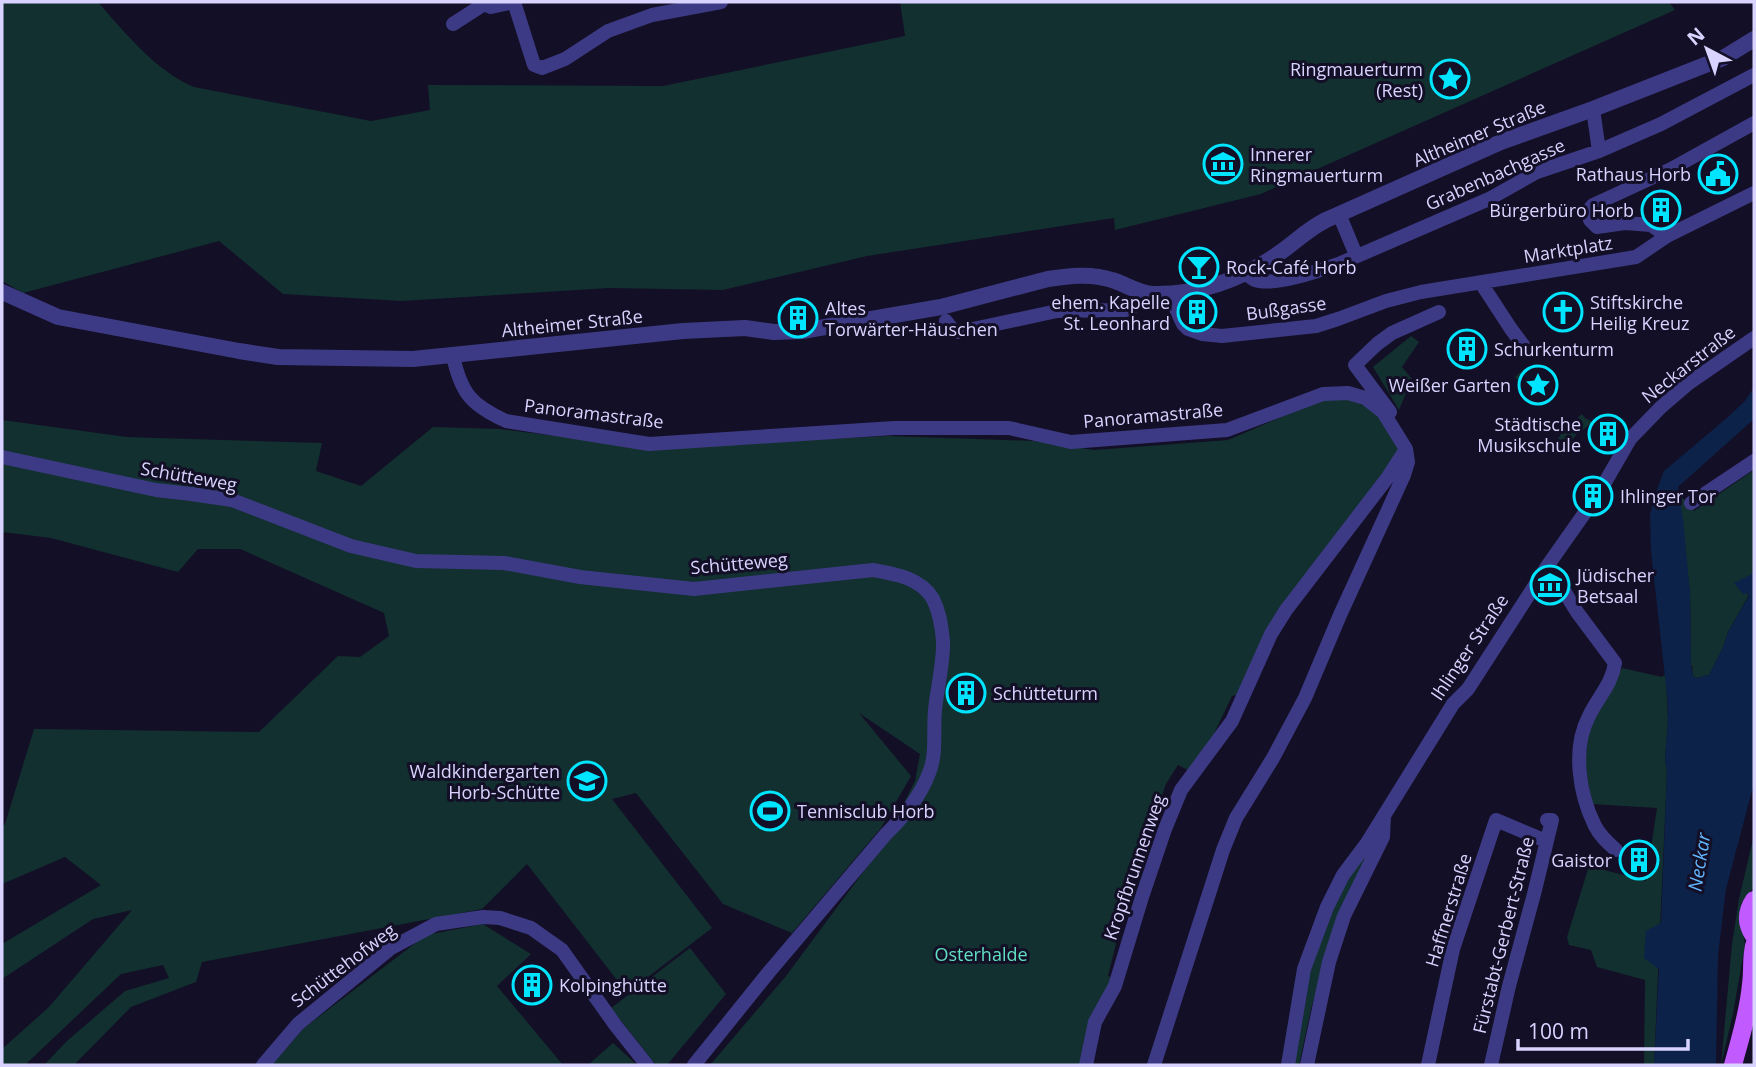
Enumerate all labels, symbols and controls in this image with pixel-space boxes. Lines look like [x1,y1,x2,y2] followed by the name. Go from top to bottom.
[1672,14,1742,84] north arrow
[1681,21,1710,51] text: N
[1290,57,1423,102] place label: Ringmauerturm (Rest)
[1429,58,1471,100] place icon: Ringmauerturm (Rest)
[1409,94,1549,172] street label: Altheimer Straße
[1421,132,1569,216] street label: Grabenbachgasse
[1250,142,1383,187] place label: Innerer Ringmauerturm
[1202,143,1244,185] museum icon: Innerer Ringmauerturm
[1697,153,1739,195] public building icon: Rathaus Horb
[1576,162,1691,186] place label: Rathaus Horb
[1640,189,1682,231] building icon: Bürgerbüro Horb
[1489,198,1634,222] place label: Bürgerbüro Horb
[1522,230,1614,268] street label: Marktplatz
[1178,246,1220,288] bar icon: Rock-Café Horb
[1226,255,1356,279] place label: Rock-Café Horb
[1051,290,1170,335] place label: ehem. Kapelle St. Leonhard
[1244,290,1328,326] street label: Bußgasse
[1590,290,1689,335] place label: Stiftskirche Heilig Kreuz
[1176,291,1218,333] building icon: ehem. Kapelle St. Leonhard
[1542,291,1584,333] church icon: Stiftskirche Heilig Kreuz
[825,296,998,341] place label: Altes Torwärter-Häuschen
[777,297,819,339] building icon: Altes Torwärter-Häuschen
[500,304,644,342] street label: Altheimer Straße
[1636,320,1740,408] street label: Neckarstraße
[1446,328,1488,370] building icon: Schurkenturm
[1494,337,1614,361] place label: Schurkenturm
[1517,364,1559,406] place icon: Weißer Garten
[1388,373,1511,397] place label: Weißer Garten
[523,393,665,433] street label: Panoramastraße
[1082,397,1224,433] street label: Panoramastraße
[1477,412,1581,457] place label: Städtische Musikschule
[1587,413,1629,455] building icon: Städtische Musikschule
[139,456,239,496] street label: Schütteweg
[1572,475,1614,517] building icon: Ihlinger Tor
[1620,484,1717,508] place label: Ihlinger Tor
[689,547,789,579] street label: Schütteweg
[1575,563,1655,608] place label: Jüdischer Betsaal
[1529,564,1571,606] museum icon: Jüdischer Betsaal
[1425,589,1513,705] street label: Ihlinger Straße
[945,672,987,714] building icon: Schütteturm
[993,681,1098,705] place label: Schütteturm
[410,759,560,804] place label: Waldkindergarten Horb-Schütte
[566,760,608,802] school or university icon: Waldkindergarten Horb-Schütte
[749,790,791,832] sports icon: Tennisclub Horb
[1098,791,1170,943] street label: Kropfbrunnenweg
[797,799,935,823] place label: Tennisclub Horb
[1682,829,1717,893] water label: Neckar
[1467,834,1539,1036] street label: Fürstabt-Gerbert-Straße
[1618,839,1660,881] building icon: Gaistor
[1551,848,1613,872] place label: Gaistor
[1419,850,1477,970] street label: Haffnerstraße
[286,918,400,1012] street label: Schüttehofweg
[934,942,1028,966] park label: Osterhalde
[511,964,553,1006] building icon: Kolpinghütte
[559,973,667,997] place label: Kolpinghütte
[1518,1007,1688,1052] scale bar
[1528,1017,1589,1045] text: 100 m

